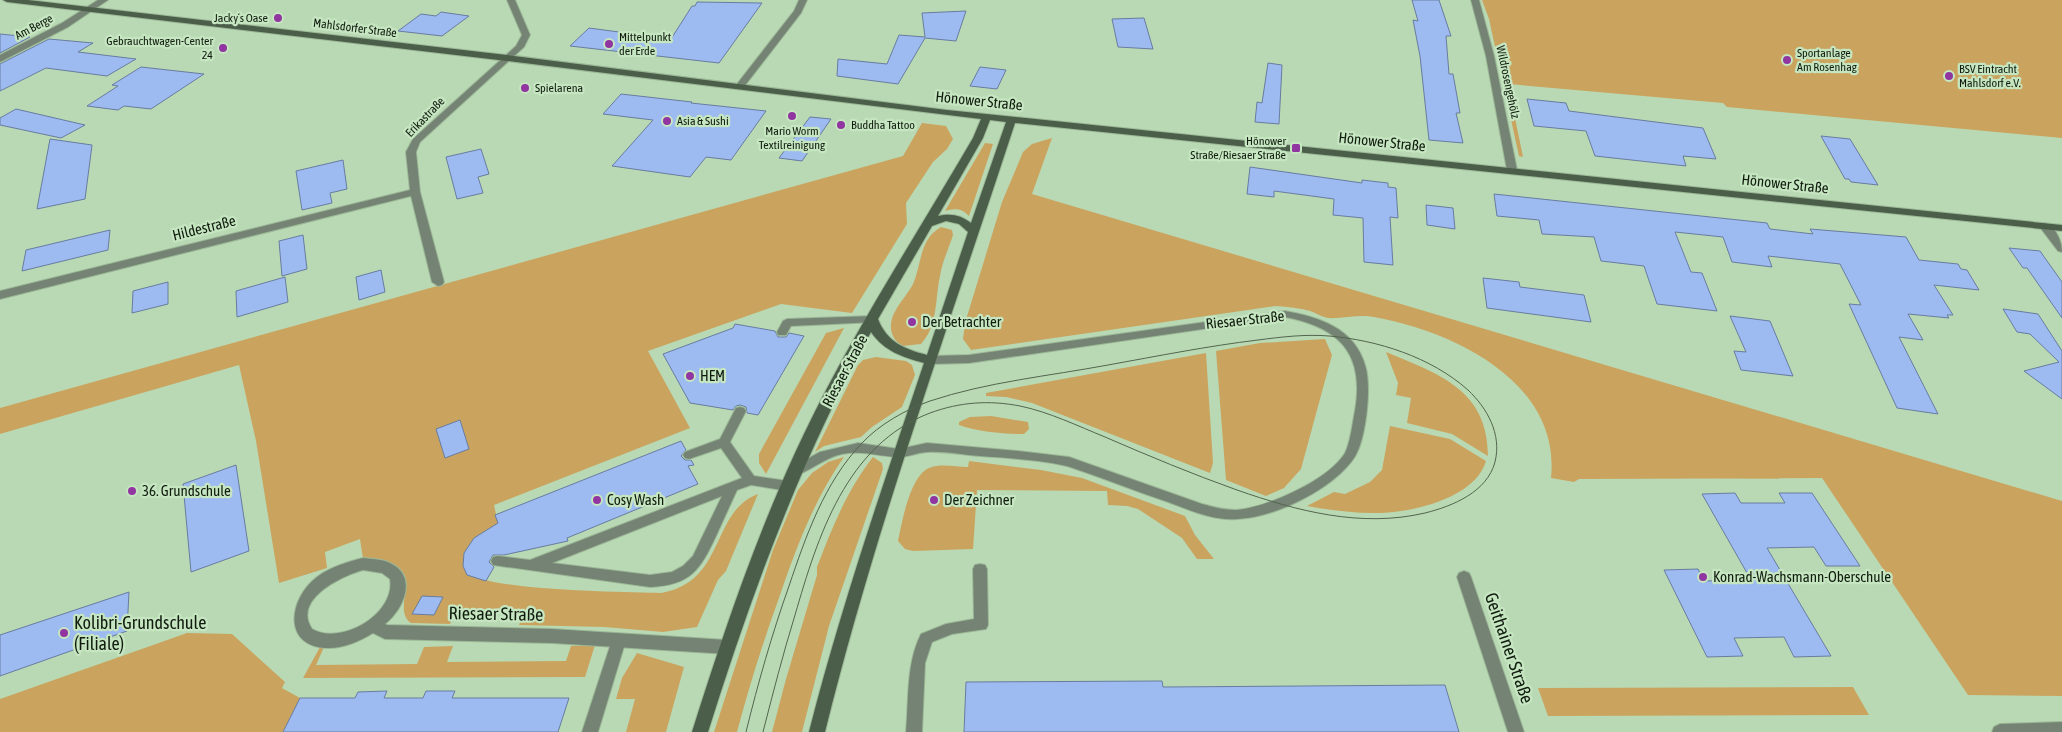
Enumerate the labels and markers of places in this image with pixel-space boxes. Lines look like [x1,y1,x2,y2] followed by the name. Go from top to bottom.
[214,11,268,25] place label: Jacky´s Oase
[272,12,284,24] marker: Jacky´s Oase
[619,30,672,58] place label: Mittelpunkt der Erde
[106,34,213,62] place label: Gebrauchtwagen-Center 24
[603,38,615,50] marker: Mittelpunkt der Erde
[217,42,229,54] marker: Gebrauchtwagen-Center 24
[1797,46,1858,74] place label: Sportanlage Am Rosenhag
[1781,54,1793,66] marker: Sportanlage Am Rosenhag
[1959,62,2021,90] place label: BSV Eintracht Mahlsdorf e.V.
[1943,70,1955,82] marker: BSV Eintracht Mahlsdorf e.V.
[535,81,583,95] place label: Spielarena
[519,82,531,94] marker: Spielarena
[786,110,798,122] marker: Mario Worm Textilreinigung
[677,114,729,128] place label: Asia & Sushi
[661,115,673,127] marker: Asia & Sushi
[851,118,915,132] place label: Buddha Tattoo
[835,119,847,131] marker: Buddha Tattoo
[759,124,826,152] place label: Mario Worm Textilreinigung
[1190,134,1286,162] place label: Hönower Straße/Riesaer Straße
[1290,142,1302,154] marker: Hönower Straße/Riesaer Straße
[922,313,1002,330] place label: Der Betrachter
[906,316,918,328] marker: Der Betrachter
[700,367,725,384] place label: HEM
[684,370,696,382] marker: HEM
[142,482,231,499] place label: 36. Grundschule
[126,485,138,497] marker: 36. Grundschule
[607,491,664,508] place label: Cosy Wash
[944,491,1015,508] place label: Der Zeichner
[591,494,603,506] marker: Cosy Wash
[928,494,940,506] marker: Der Zeichner
[1713,568,1891,585] place label: Konrad-Wachsmann-Oberschule
[1697,571,1709,583] marker: Konrad-Wachsmann-Oberschule
[74,612,206,654] place label: Kolibri-Grundschule (Filiale)
[58,627,70,639] marker: Kolibri-Grundschule (Filiale)

